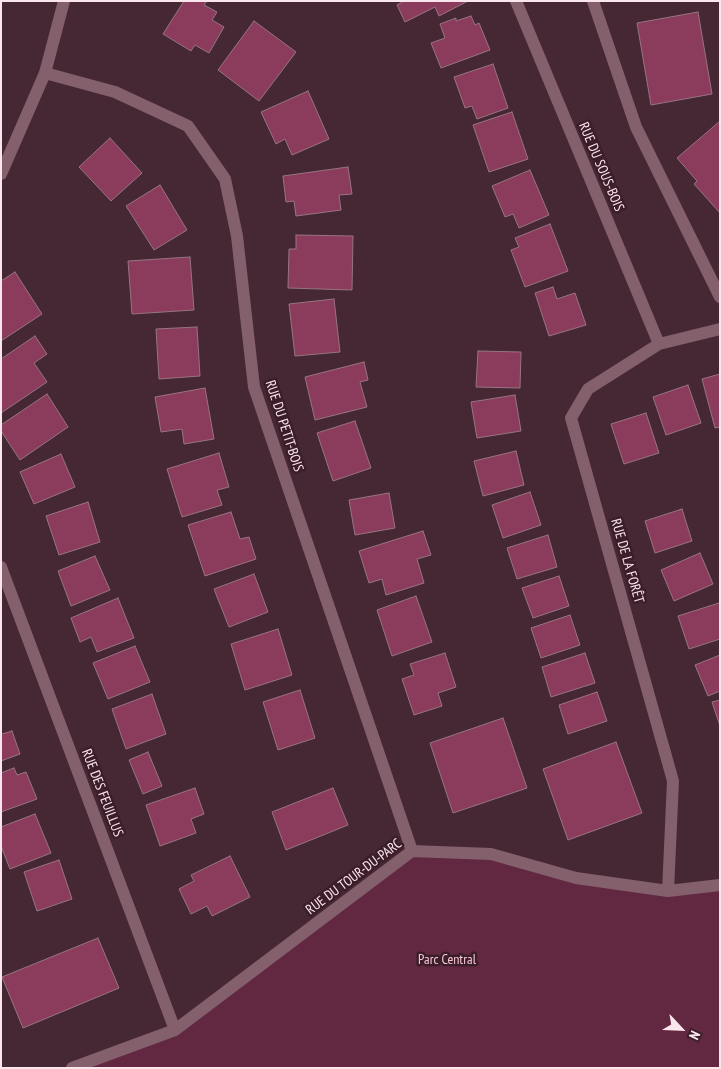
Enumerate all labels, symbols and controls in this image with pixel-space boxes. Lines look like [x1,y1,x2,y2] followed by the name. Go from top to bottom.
[575,120,627,214] street label: RUE DU SOUS-BOIS
[261,378,307,474] street label: RUE DU PETIT-BOIS
[607,517,647,605] street label: RUE DE LA FORÊT
[78,747,126,839] street label: RUE DES FEUILLUS
[303,836,405,918] street label: RUE DU TOUR-DU-PARC
[418,952,476,968] park label: Parc Central
[656,1004,706,1054] north arrow
[685,1028,704,1043] text: N

